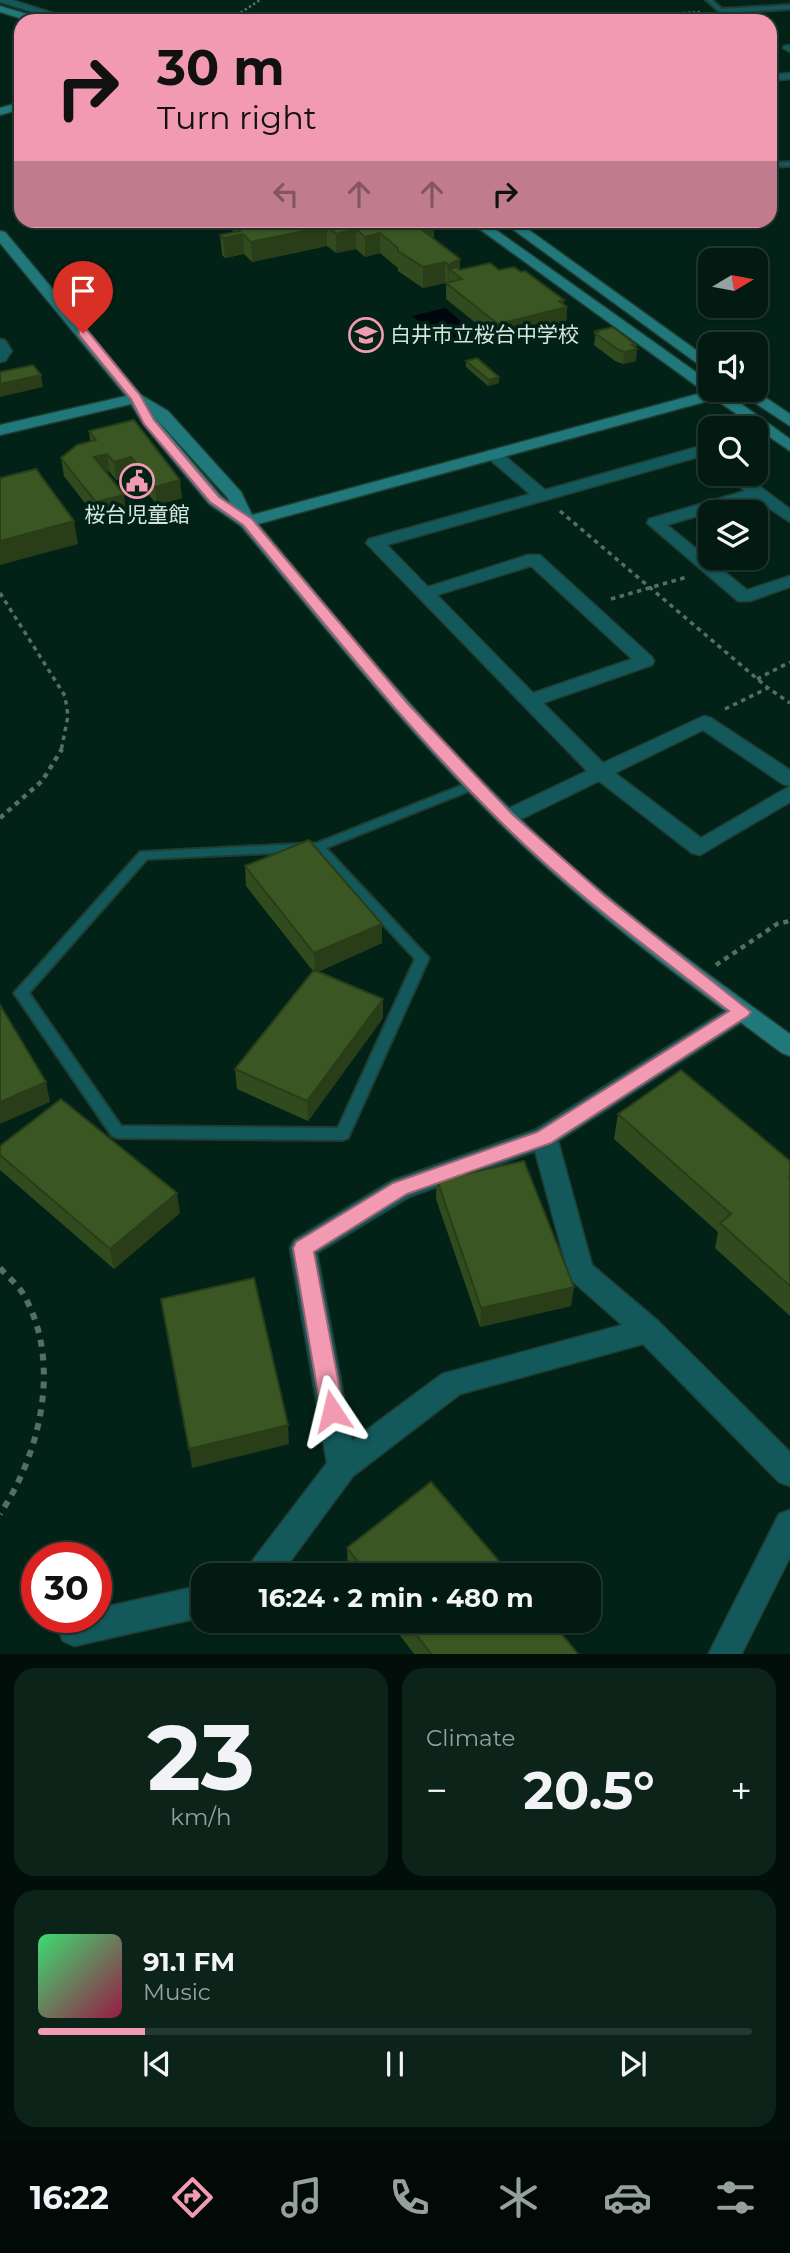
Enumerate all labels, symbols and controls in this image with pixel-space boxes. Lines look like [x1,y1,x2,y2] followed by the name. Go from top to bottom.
[157,38,285,97] text: 30 m
[42,42,133,133] icon: right
[157,98,317,137] text: Turn right
[267,175,305,213] icon: left
[340,175,378,213] icon: ahead
[413,175,451,213] icon: ahead
[486,175,524,213] icon: right
[698,248,768,318] north arrow
[698,248,768,570] map controls
[53,261,113,333] pin
[64,272,102,310] icon: arrive
[347,316,385,354] school or university icon: 白井市立桜台中学校
[390,322,579,347] place label: 白井市立桜台中学校
[698,332,768,402] button: sound
[698,416,768,486] button: search
[118,462,156,500] public building icon: 桜台児童館
[698,500,768,570] button: layers
[85,502,190,527] place label: 桜台児童館
[295,1374,369,1448] position arrow
[21,1542,112,1633] speed limit sign: 30
[258,1582,534,1614] text: 16:24 · 2 min · 480 m
[147,1702,255,1813] text: 23
[426,1724,515,1752] text: Climate
[523,1759,655,1822] text: 20.5°
[426,1767,448,1814] text: −
[730,1767,752,1814] text: +
[170,1803,232,1831] text: km/h
[143,1946,235,1978] text: 91.1 FM
[143,1978,211,2006] text: Music
[138,2045,176,2083] icon: previous
[376,2045,414,2083] icon: pause
[614,2045,652,2083] icon: next
[168,2173,217,2222] icon: directions
[277,2173,326,2222] icon: music
[385,2173,434,2222] icon: phone
[494,2173,543,2222] icon: climate
[603,2173,652,2222] icon: car
[711,2173,760,2222] icon: filters
[30,2178,109,2217] text: 16:22

